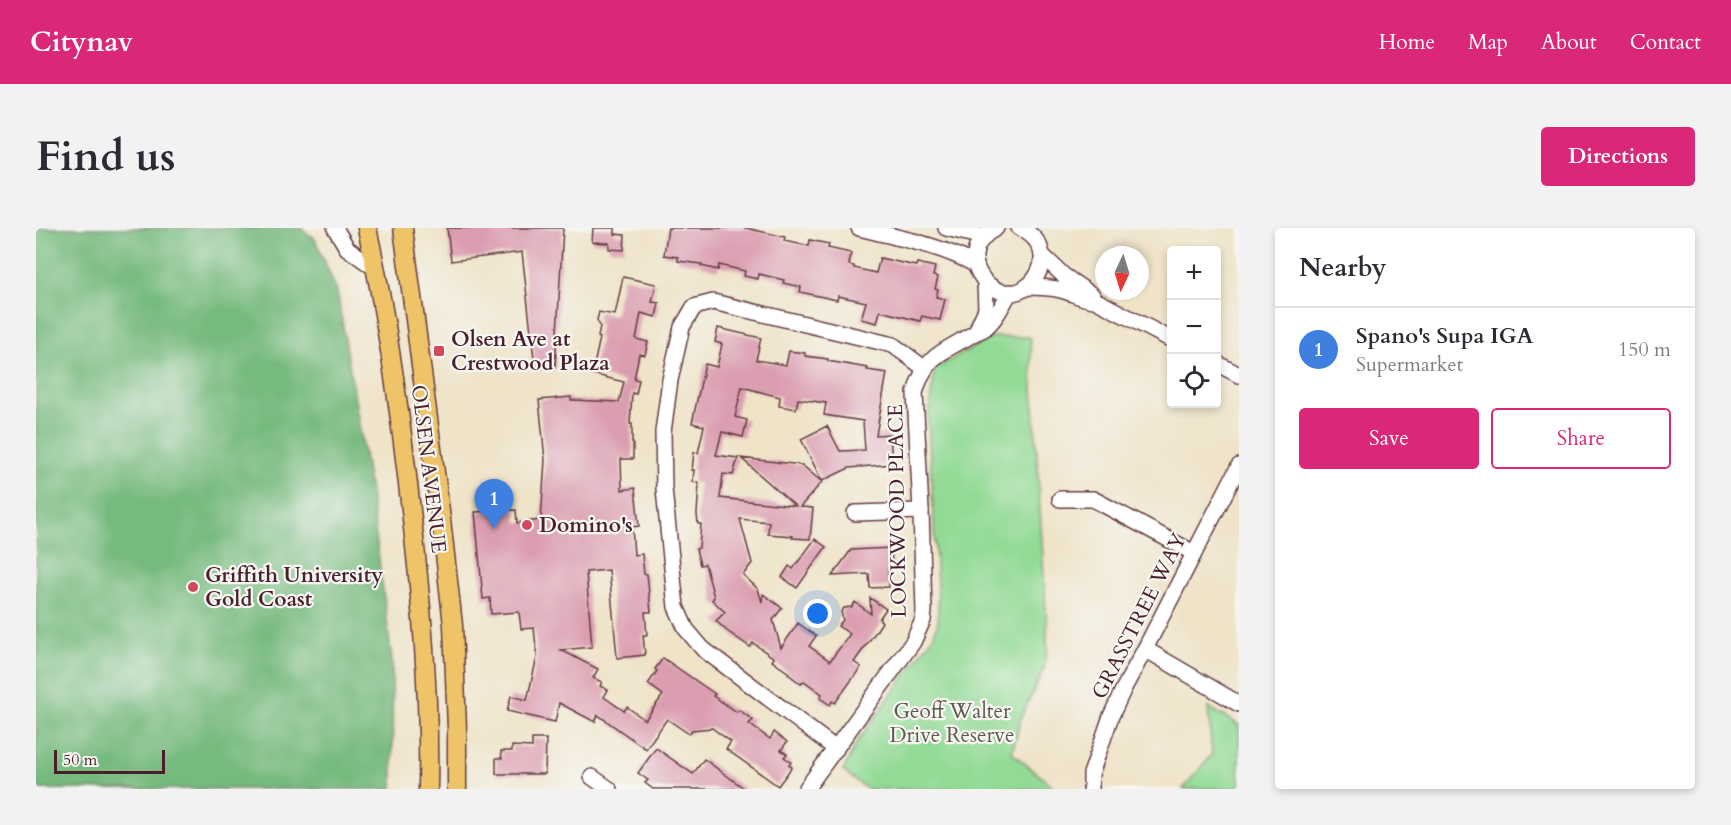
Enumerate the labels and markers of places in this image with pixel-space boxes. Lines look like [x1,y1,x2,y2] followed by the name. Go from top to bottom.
[451,325,610,378] place label: Olsen Ave at Crestwood Plaza
[432,344,446,358] marker: Olsen Ave at Crestwood Plaza
[474,480,514,529] pin: 1
[539,511,633,540] place label: Domino's
[520,518,534,532] marker: Domino's
[205,561,383,614] place label: Griffith University Gold Coast
[186,580,200,594] marker: Griffith University Gold Coast

